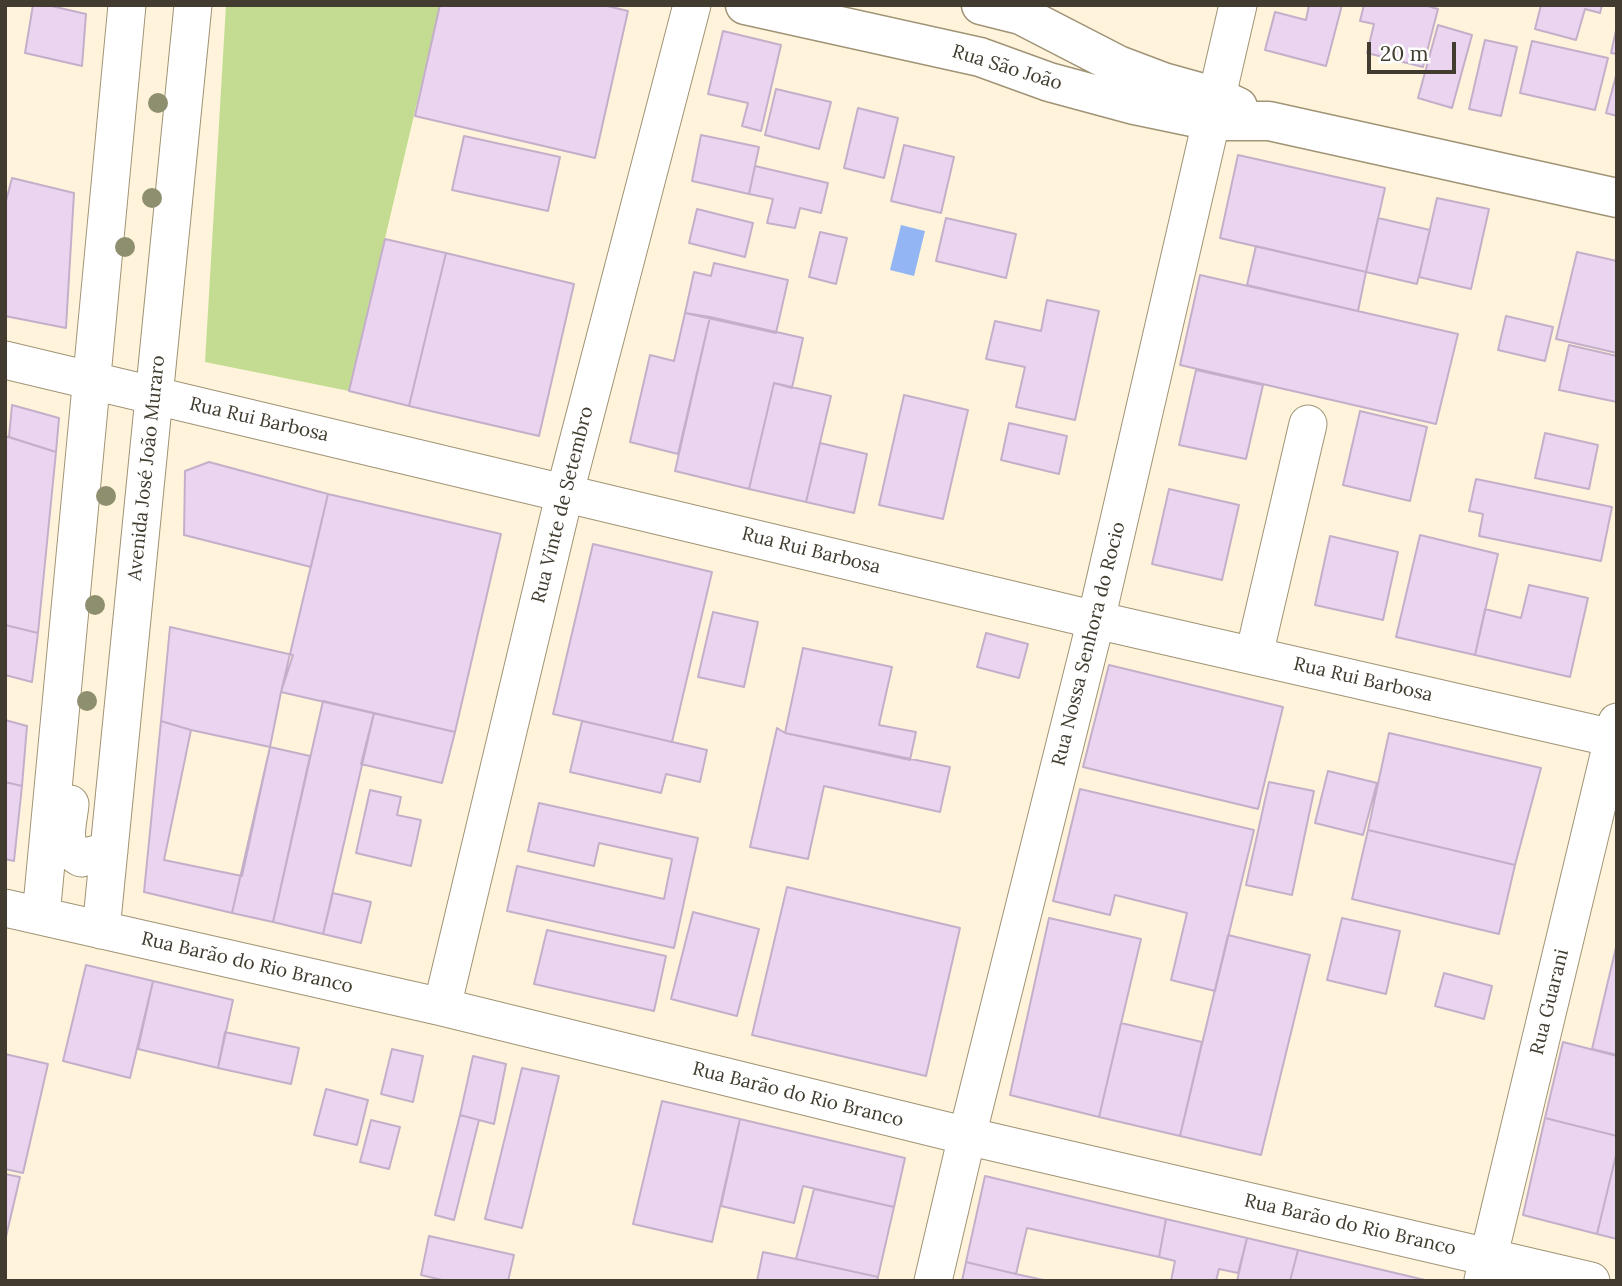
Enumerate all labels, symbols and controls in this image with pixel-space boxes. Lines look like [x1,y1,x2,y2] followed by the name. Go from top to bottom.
[1370,28,1459,72] scale bar
[949,40,1065,96] street label: Rua São João
[1380,40,1429,67] text: 20 m
[124,354,170,582] street label: Avenida José João Muraro
[187,393,331,447] street label: Rua Rui Barbosa
[527,404,599,606] street label: Rua Vinte de Setembro
[1048,520,1130,768] street label: Rua Nossa Senhora do Rocio
[739,523,883,579] street label: Rua Rui Barbosa
[1291,653,1435,707] street label: Rua Rui Barbosa
[139,928,355,998] street label: Rua Barão do Rio Branco
[1526,947,1574,1057] street label: Rua Guarani
[690,1058,906,1132] street label: Rua Barão do Rio Branco
[1242,1190,1458,1260] street label: Rua Barão do Rio Branco

